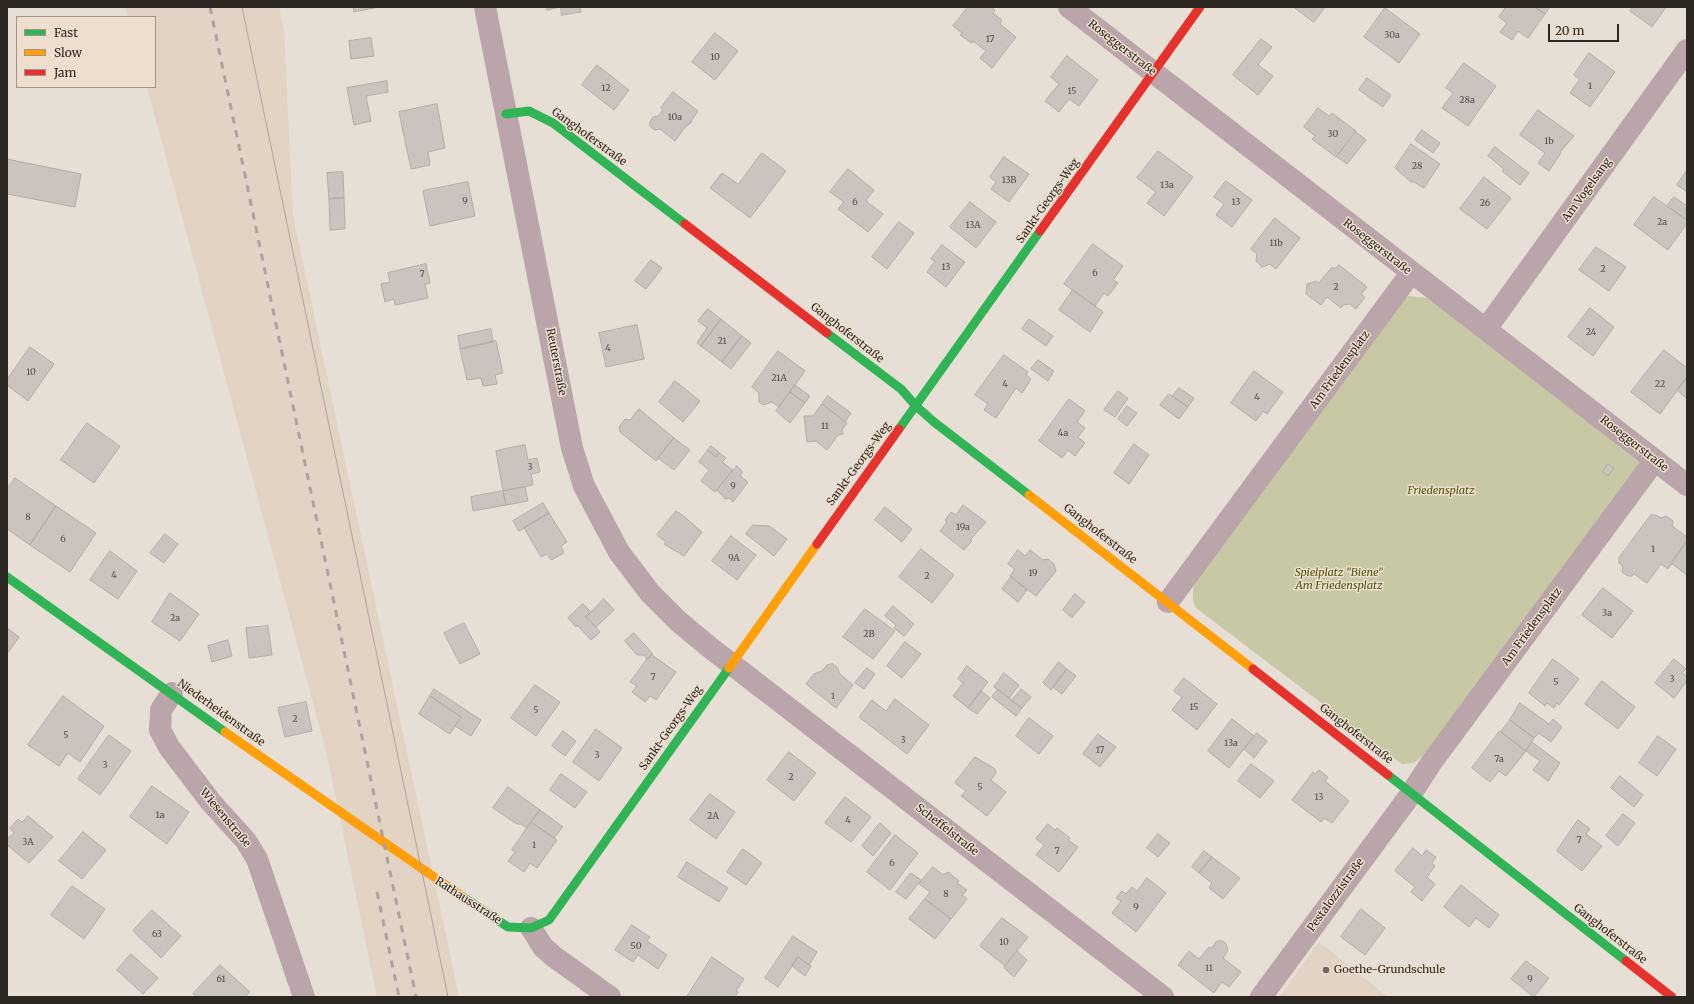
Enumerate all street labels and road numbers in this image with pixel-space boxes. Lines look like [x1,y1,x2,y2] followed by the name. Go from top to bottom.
[1085,17,1159,79] street label: Roseggerstraße
[549,105,629,169] street label: Ganghoferstraße
[1014,156,1082,246] street label: Sankt-Georgs-Weg
[1559,156,1615,224] street label: Am Vogelsang
[1340,216,1414,278] street label: Roseggerstraße
[808,300,886,366] street label: Ganghoferstraße
[543,327,569,397] street label: Reuterstraße
[1307,328,1373,412] street label: Am Friedensplatz
[1597,413,1671,475] street label: Roseggerstraße
[824,420,894,508] street label: Sankt-Georgs-Weg
[1061,501,1139,567] street label: Ganghoferstraße
[1499,585,1565,669] street label: Am Friedensplatz
[175,677,267,749] street label: Niederheidenstraße
[637,683,705,773] street label: Sankt-Georgs-Weg
[1317,701,1395,767] street label: Ganghoferstraße
[197,786,253,850] street label: Wiesenstraße
[913,801,981,859] street label: Scheffelstraße
[1305,856,1367,934] street label: Pestalozzistraße
[432,875,504,927] street label: Rathausstraße
[1571,901,1649,967] street label: Ganghoferstraße

